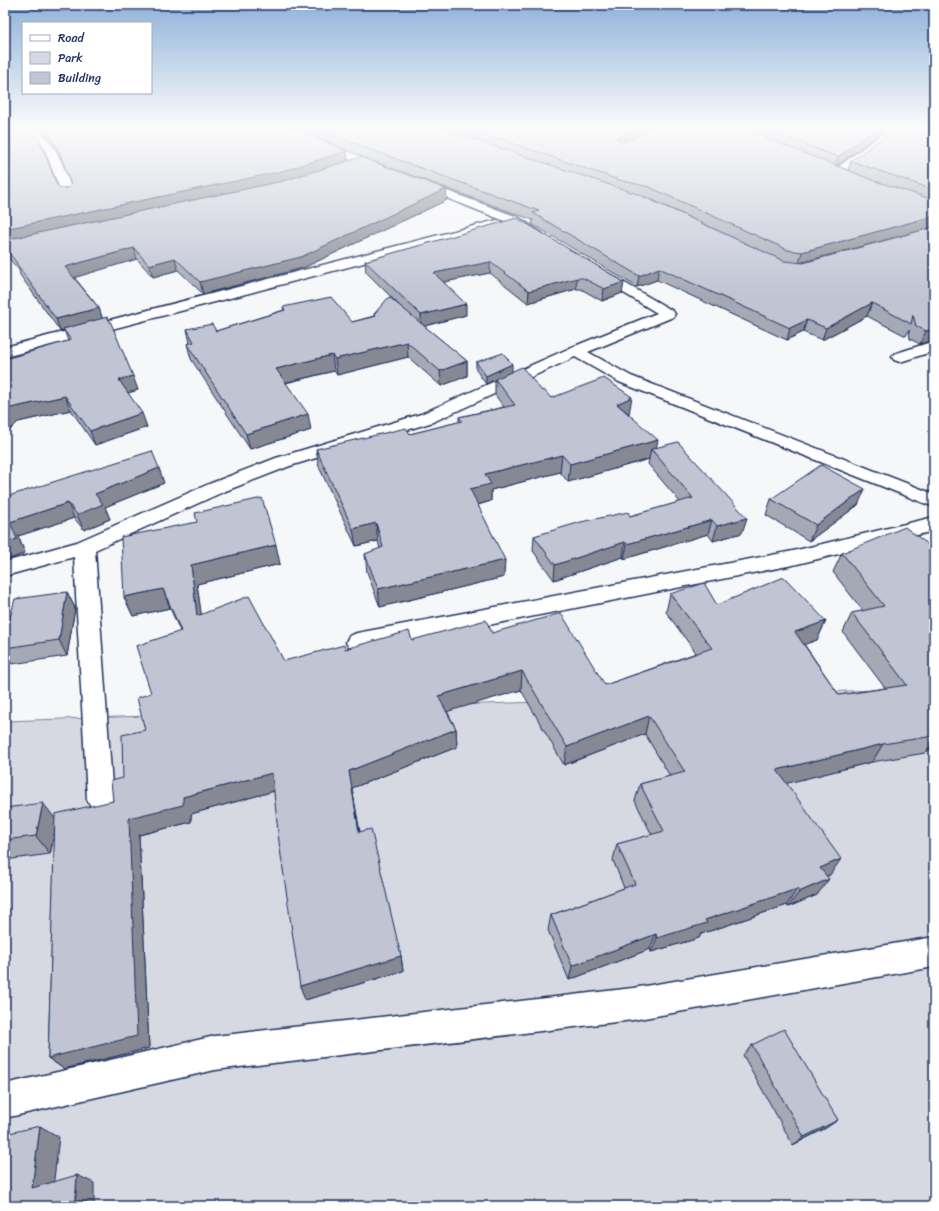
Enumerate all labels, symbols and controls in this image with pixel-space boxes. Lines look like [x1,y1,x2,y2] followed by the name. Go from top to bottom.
[22,22,152,94] legend
[58,27,85,49] text: Road
[58,47,83,69] text: Park
[58,67,101,89] text: Building

